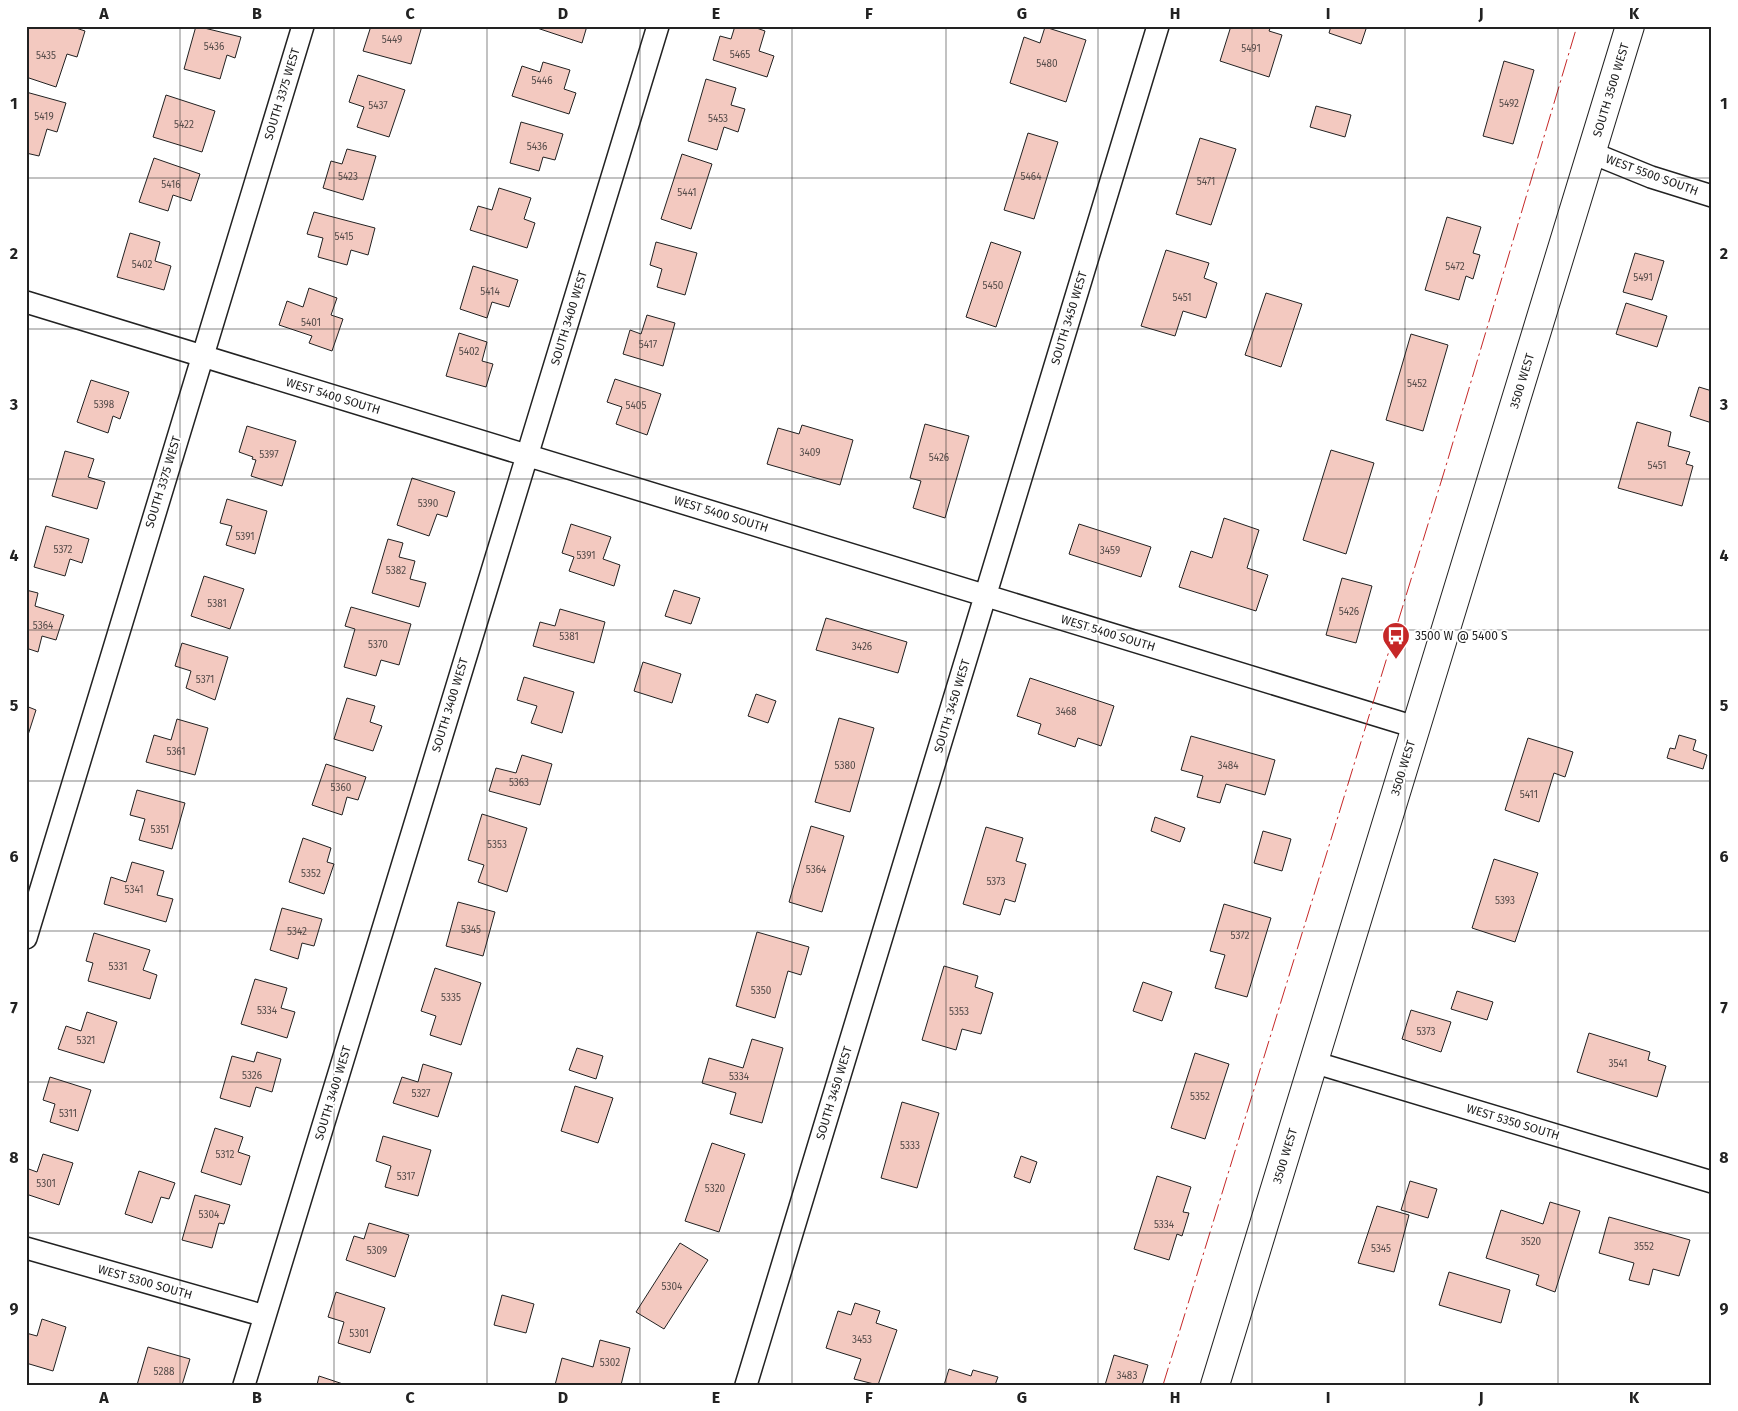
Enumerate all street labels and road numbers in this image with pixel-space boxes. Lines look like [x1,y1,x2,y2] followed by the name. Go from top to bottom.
[1590,41,1632,139] street label: SOUTH 3500 WEST
[261,46,303,142] street label: SOUTH 3375 WEST
[1604,152,1700,198] street label: WEST 5500 SOUTH
[548,268,590,367] street label: SOUTH 3400 WEST
[1048,269,1090,366] street label: SOUTH 3450 WEST
[1507,351,1537,410] street label: 3500 WEST
[284,375,382,417] street label: WEST 5400 SOUTH
[142,434,184,530] street label: SOUTH 3375 WEST
[672,493,770,535] street label: WEST 5400 SOUTH
[1059,612,1157,654] street label: WEST 5400 SOUTH
[429,655,471,754] street label: SOUTH 3400 WEST
[931,657,973,754] street label: SOUTH 3450 WEST
[1388,738,1418,797] street label: 3500 WEST
[312,1043,354,1142] street label: SOUTH 3400 WEST
[813,1044,855,1141] street label: SOUTH 3450 WEST
[1465,1101,1561,1143] street label: WEST 5350 SOUTH
[1270,1126,1300,1185] street label: 3500 WEST
[96,1262,194,1302] street label: WEST 5300 SOUTH

